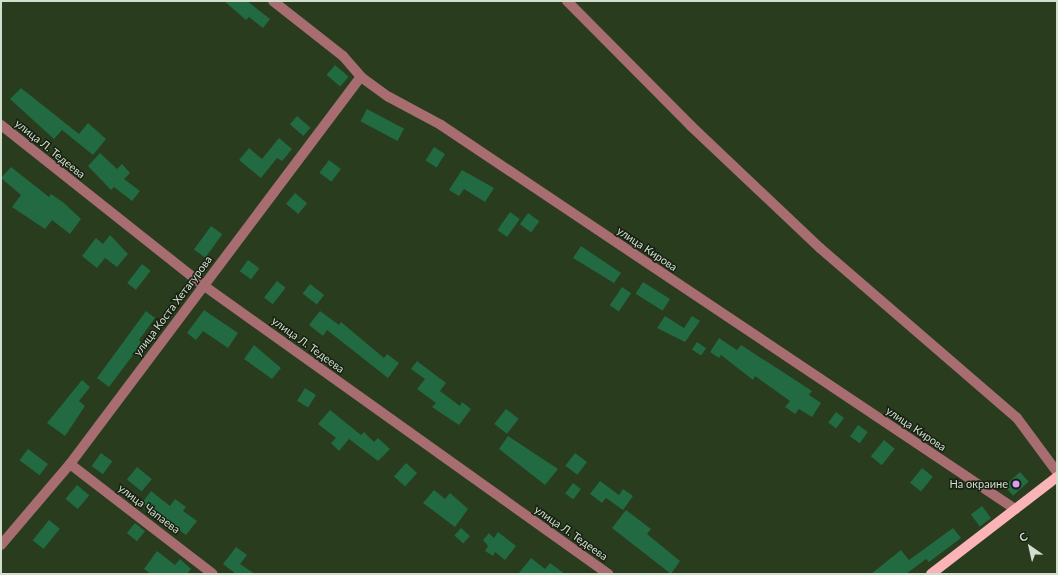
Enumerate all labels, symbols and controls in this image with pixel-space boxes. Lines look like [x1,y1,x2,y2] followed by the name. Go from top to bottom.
[12,117,88,181] street label: улица Л. Тедеева
[614,224,680,274] street label: улица Кирова
[131,253,215,359] street label: улица Коста Хетагурова
[269,314,347,376] street label: улица Л. Тедеева
[883,404,949,454] street label: улица Кирова
[950,477,1008,491] place label: На окраине
[1011,479,1021,489] marker: На окраине
[116,482,182,536] street label: улица Чапаева
[532,503,610,563] street label: улица Л. Тедеева
[1010,527,1050,567] north arrow
[1016,529,1030,544] text: С

